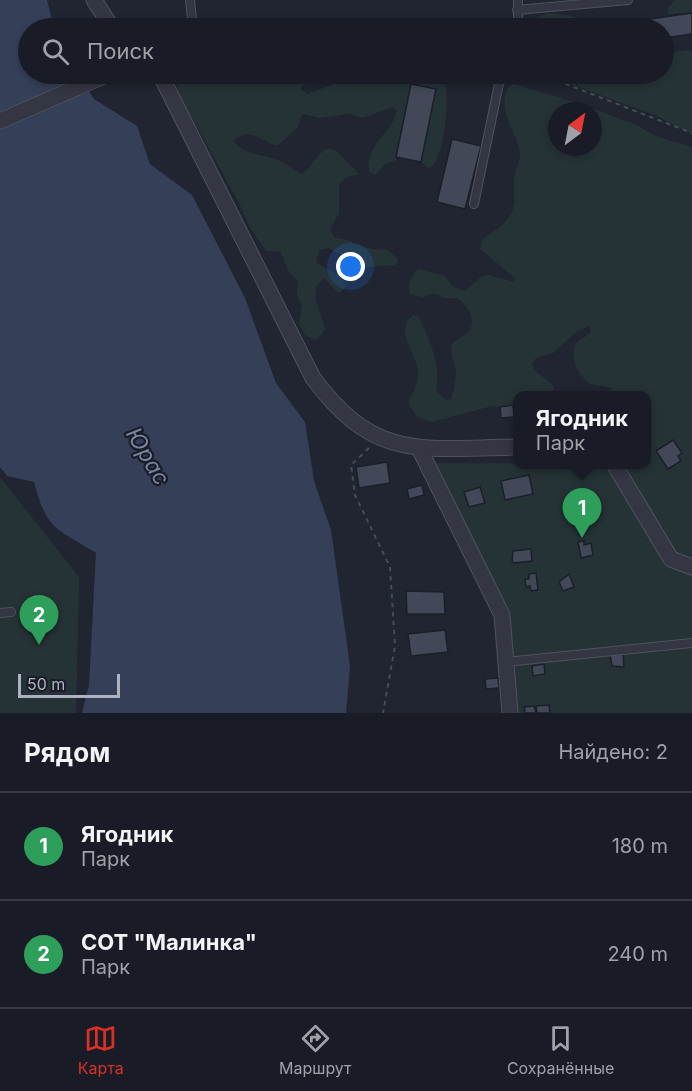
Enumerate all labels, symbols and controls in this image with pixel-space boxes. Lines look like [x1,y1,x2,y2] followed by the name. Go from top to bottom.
[18,18,674,84] search box
[39,35,72,68] icon: search
[87,38,154,64] text: Поиск
[548,102,602,156] north arrow
[336,252,365,281] your location
[513,391,651,469] popup
[536,405,628,431] text: Ягодник
[121,423,175,489] water label: Юрас
[536,431,585,455] text: Парк
[562,488,602,538] pin: 1
[20,596,58,645] pin: 2
[18,671,120,698] scale bar
[27,674,65,694] text: 50 m
[24,737,110,768] text: Рядом
[558,740,668,764] text: Найдено: 2
[81,821,173,847] text: Ягодник
[39,834,48,858] text: 1
[612,834,668,858] text: 180 m
[81,847,130,871] text: Парк
[81,929,257,955] text: СОТ "Малинка"
[37,942,50,966] text: 2
[607,942,668,966] text: 240 m
[81,955,130,979] text: Парк
[78,1022,124,1078] tab: Карта
[279,1022,352,1078] tab: Маршрут
[507,1022,614,1078] tab: Сохранённые

